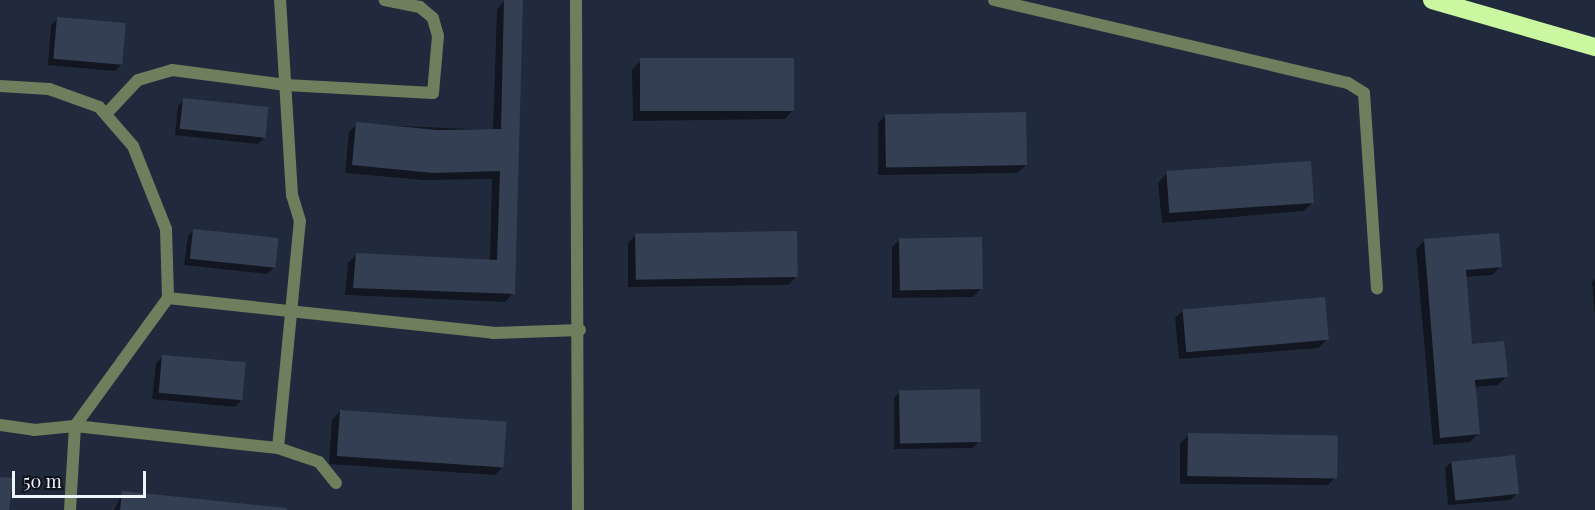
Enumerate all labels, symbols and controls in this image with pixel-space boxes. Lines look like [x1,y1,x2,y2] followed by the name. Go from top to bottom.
[15,459,148,497] scale bar
[23,469,62,493] text: 50 m

